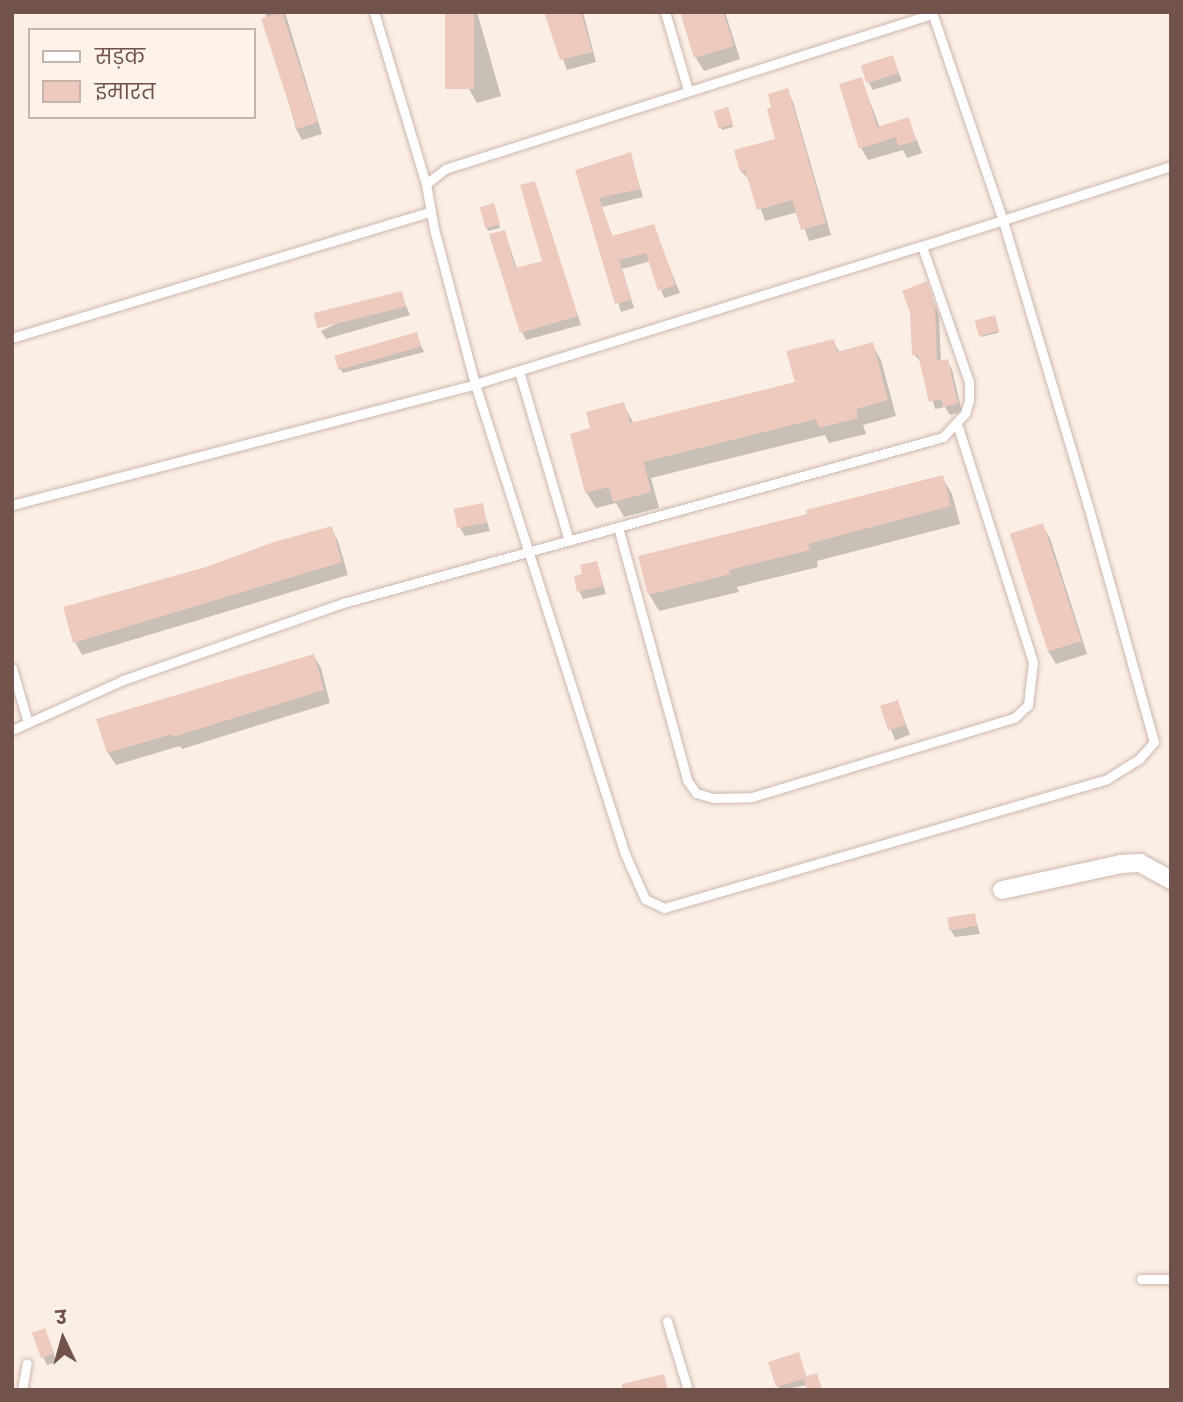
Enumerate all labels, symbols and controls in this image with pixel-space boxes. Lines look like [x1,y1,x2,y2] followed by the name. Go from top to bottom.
[28,28,256,119] legend
[95,42,145,71] text: सड़क
[95,77,156,106] text: इमारत
[28,1304,98,1374] north arrow
[55,1304,68,1331] text: उ

